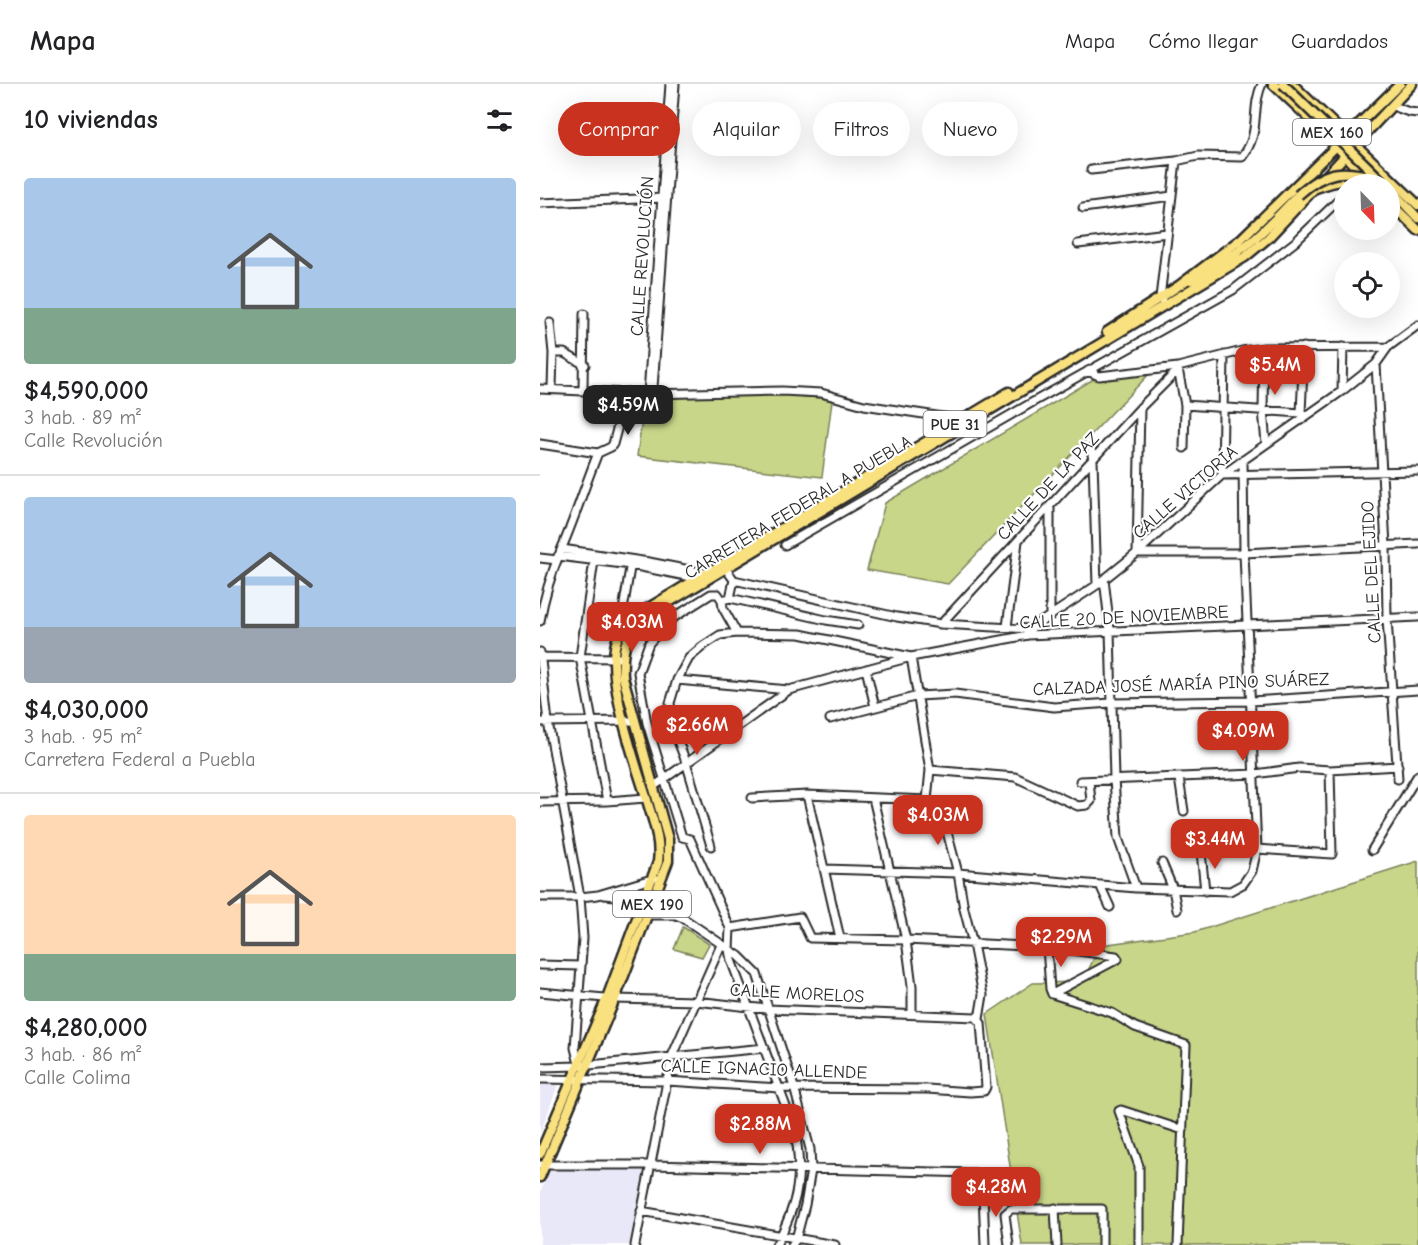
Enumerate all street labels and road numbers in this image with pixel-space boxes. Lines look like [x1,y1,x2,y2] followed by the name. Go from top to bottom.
[1293,119,1371,145] road number: MEX 160
[625,175,659,337] street label: CALLE REVOLUCIÓN
[924,411,986,437] road number: PUE 31
[993,427,1104,545] street label: CALLE DE LA PAZ
[681,431,916,584] street label: CARRETERA FEDERAL A PUEBLA
[1129,441,1242,544] street label: CALLE VICTORIA
[1357,500,1386,644] street label: CALLE DEL EJIDO
[1019,602,1229,633] street label: CALLE 20 DE NOVIEMBRE
[1032,668,1330,700] street label: CALZADA JOSÉ MARÍA PINO SUÁREZ
[613,891,691,917] road number: MEX 190
[729,979,865,1008] street label: CALLE MORELOS
[660,1055,868,1084] street label: CALLE IGNACIO ALLENDE

